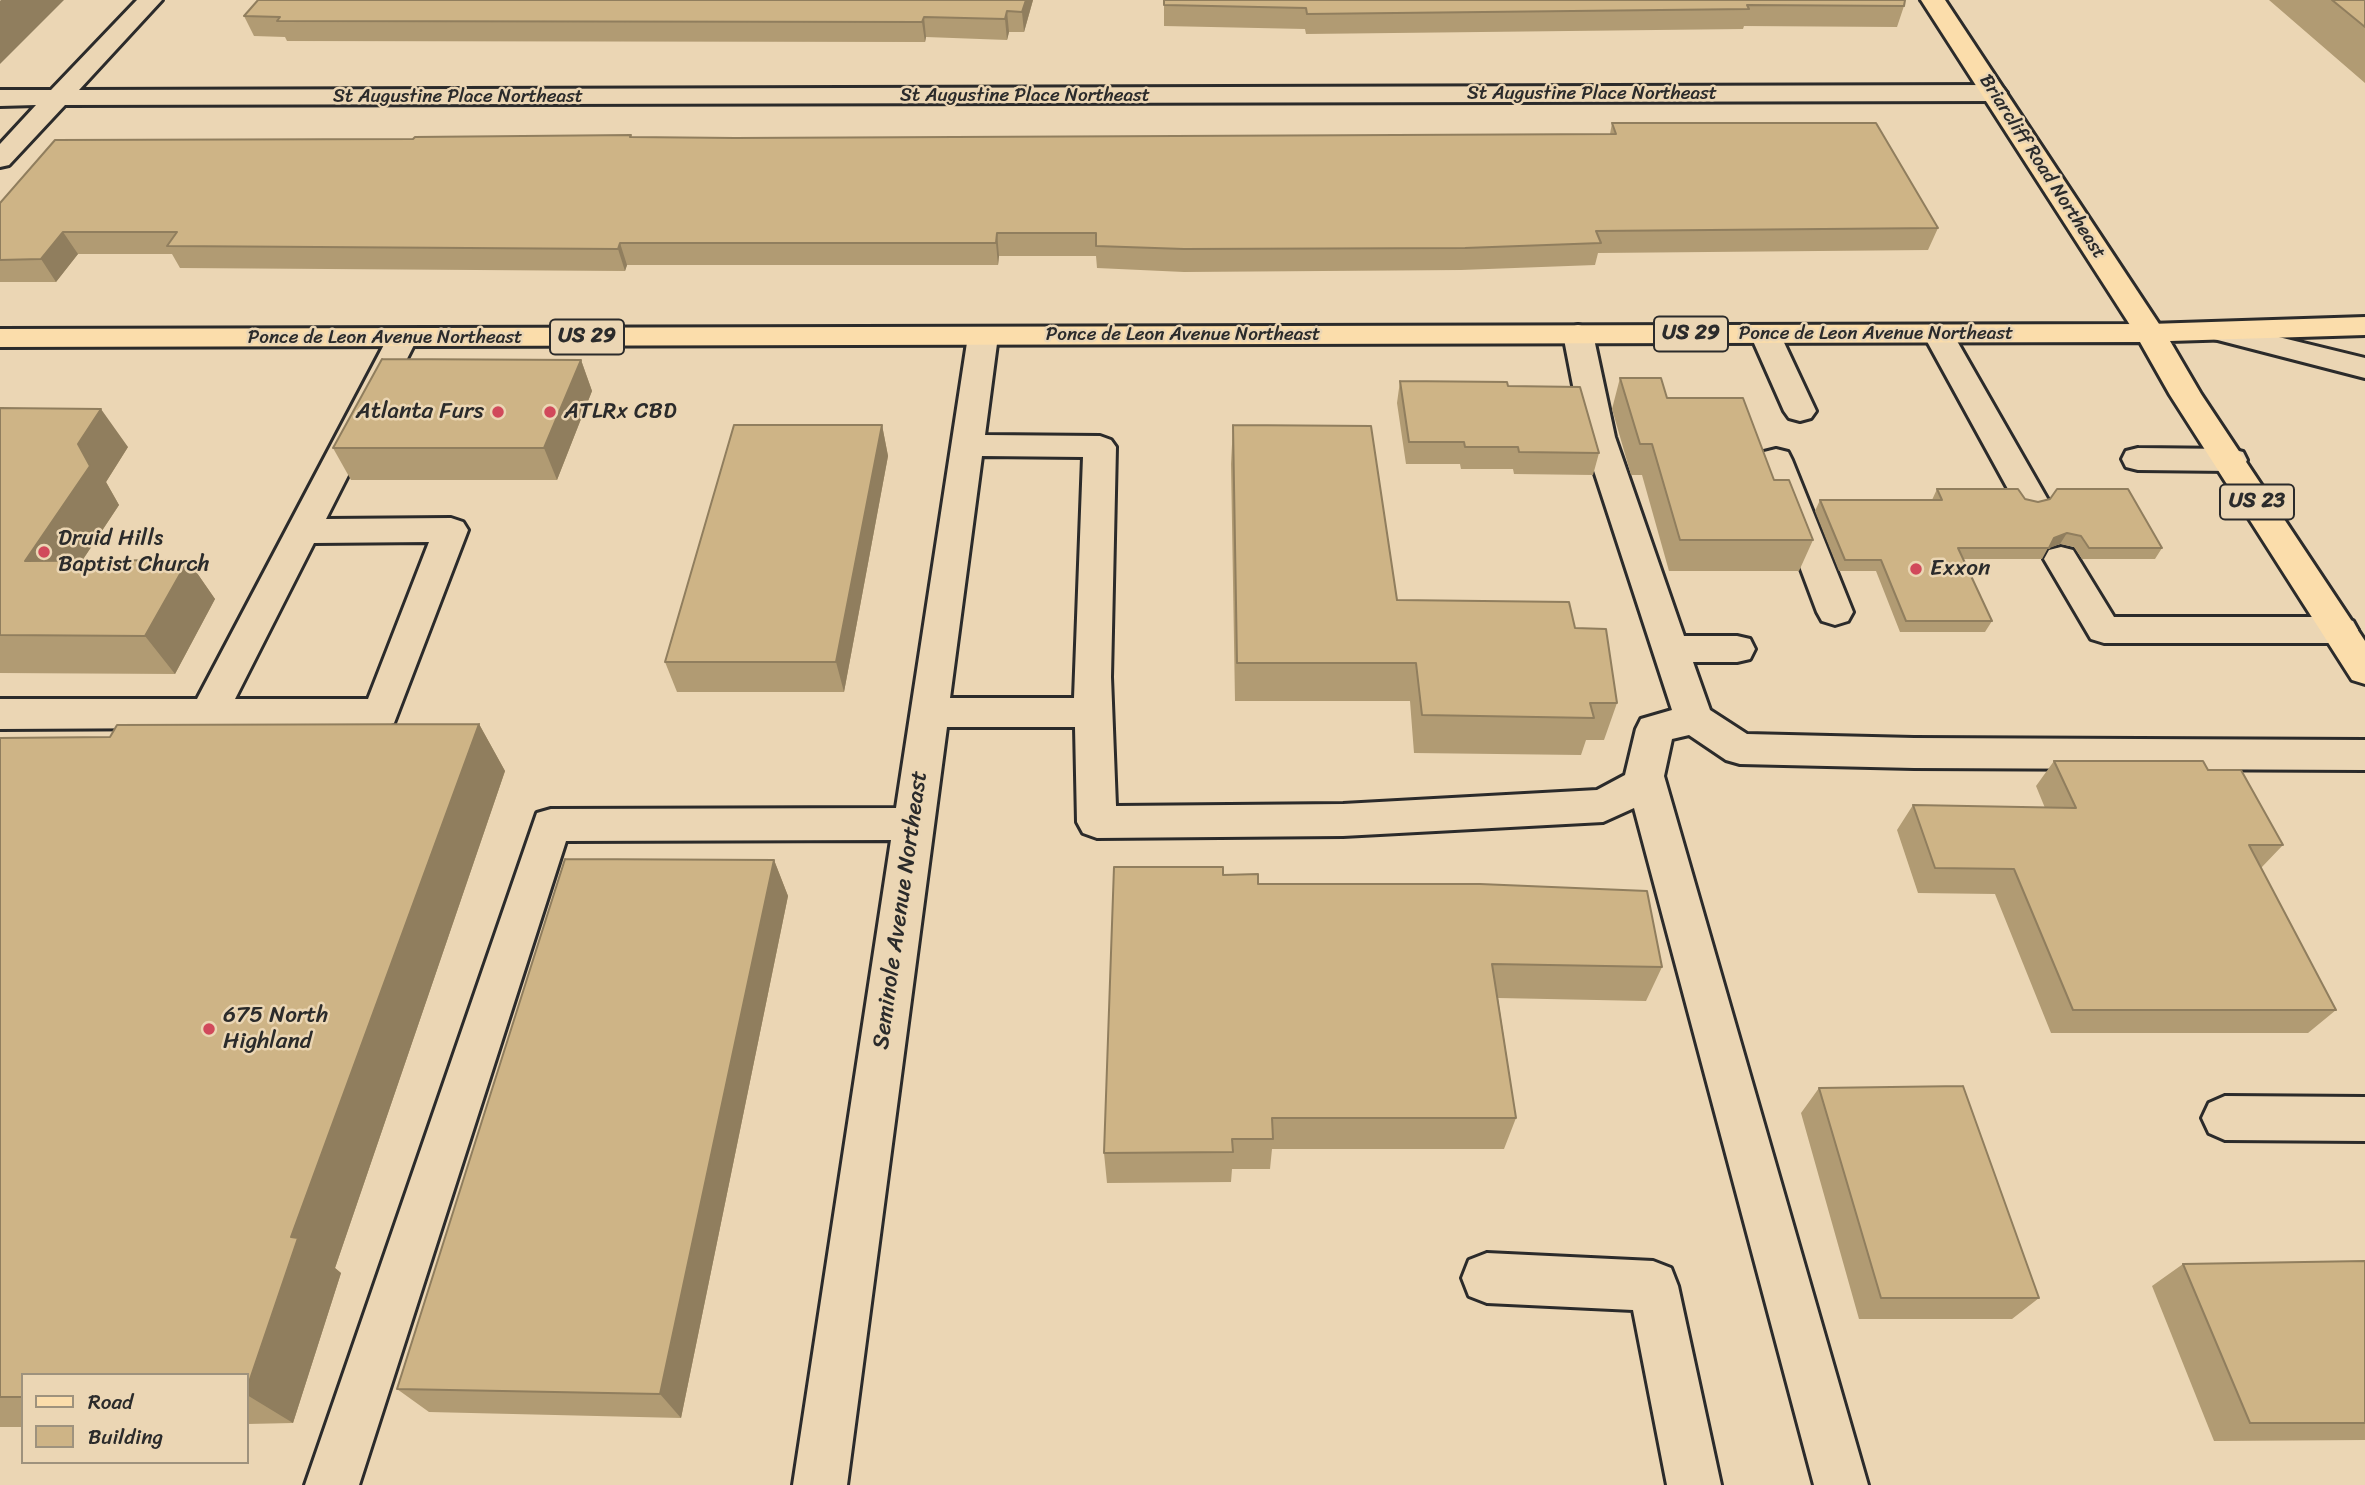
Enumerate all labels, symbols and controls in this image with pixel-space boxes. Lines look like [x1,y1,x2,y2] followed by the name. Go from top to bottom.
[1974,71,2110,263] street label: Briarcliff Road Northeast
[1467,83,1717,105] street label: St Augustine Place Northeast
[900,85,1150,107] street label: St Augustine Place Northeast
[333,86,583,108] street label: St Augustine Place Northeast
[1654,316,1728,352] road number: US 29
[550,320,624,354] road number: US 29
[1739,323,2013,345] street label: Ponce de Leon Avenue Northeast
[1046,324,1320,346] street label: Ponce de Leon Avenue Northeast
[248,327,522,349] street label: Ponce de Leon Avenue Northeast
[356,398,484,426] place label: Atlanta Furs
[564,398,677,426] place label: ATLRx CBD
[490,404,506,420] marker: Atlanta Furs
[542,404,558,420] marker: ATLRx CBD
[2220,484,2294,520] road number: US 23
[58,525,210,579] place label: Druid Hills Baptist Church
[36,544,52,560] marker: Druid Hills Baptist Church
[1930,555,1990,583] place label: Exxon
[1908,561,1924,577] marker: Exxon
[868,769,934,1051] street label: Seminole Avenue Northeast
[223,1002,328,1056] place label: 675 North Highland
[201,1021,217,1037] marker: 675 North Highland
[21,1373,248,1464] legend
[88,1383,133,1421] text: Road
[88,1418,163,1456] text: Building

